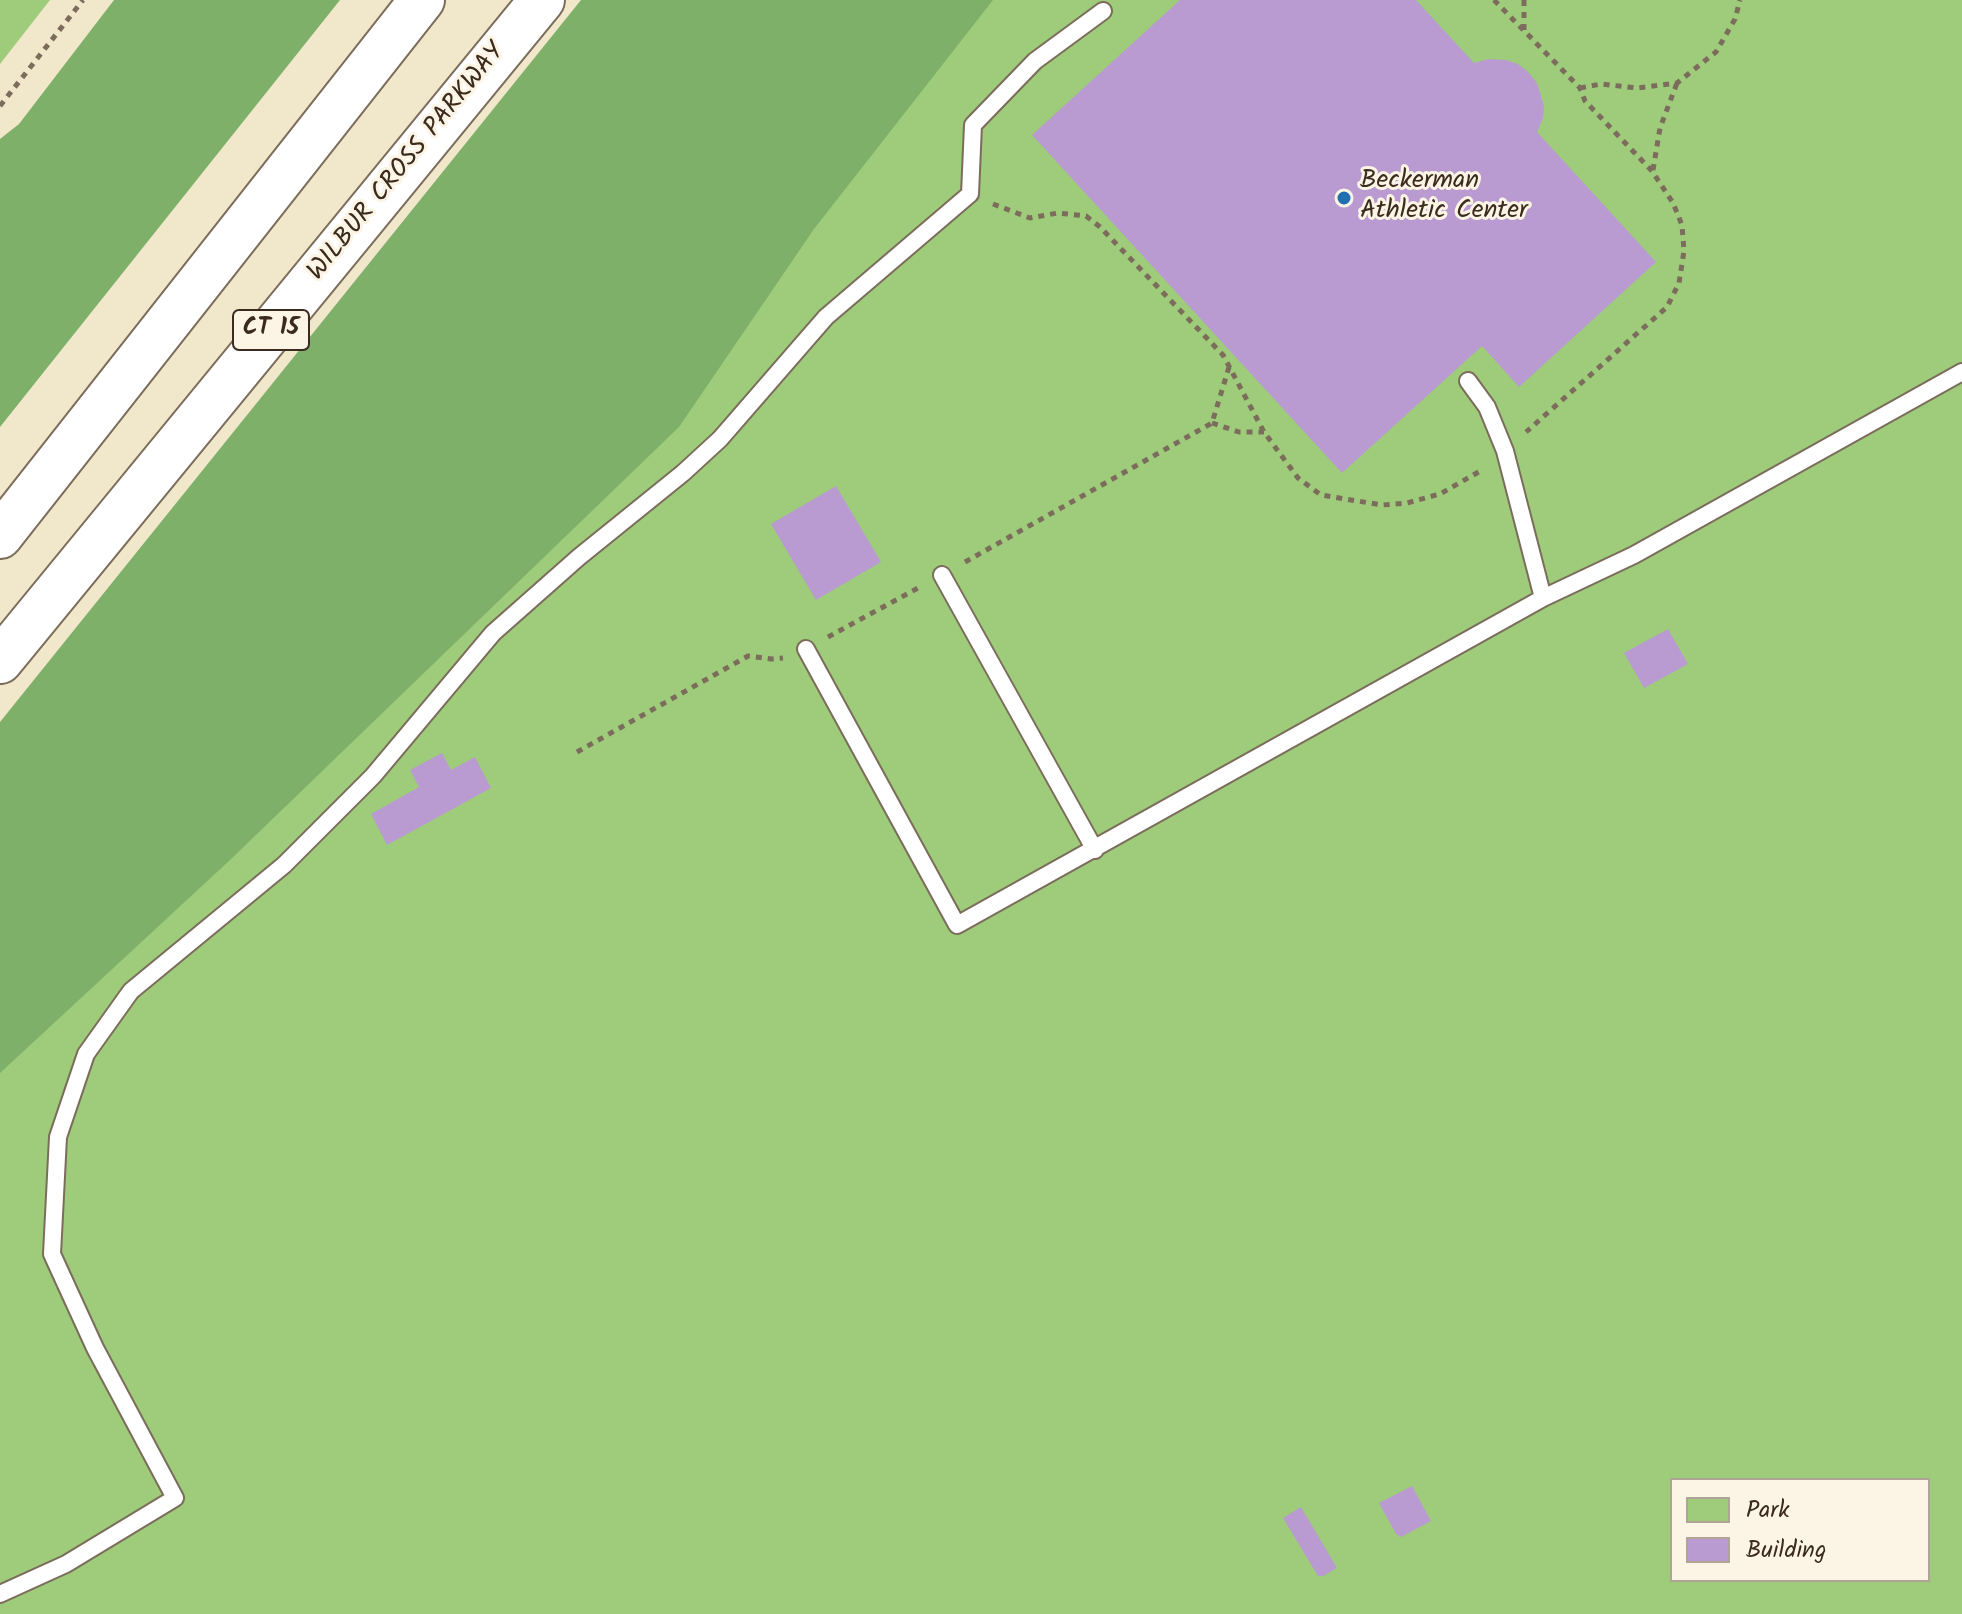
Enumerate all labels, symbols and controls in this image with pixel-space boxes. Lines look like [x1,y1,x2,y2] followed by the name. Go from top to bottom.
[303,38,513,288] street label: WILBUR CROSS PARKWAY
[1360,167,1528,228] place label: Beckerman Athletic Center
[1335,189,1353,207] marker: Beckerman Athletic Center
[233,310,309,350] road number: CT 15
[1670,1478,1930,1582] legend
[1746,1491,1790,1530] text: Park
[1746,1531,1826,1570] text: Building

